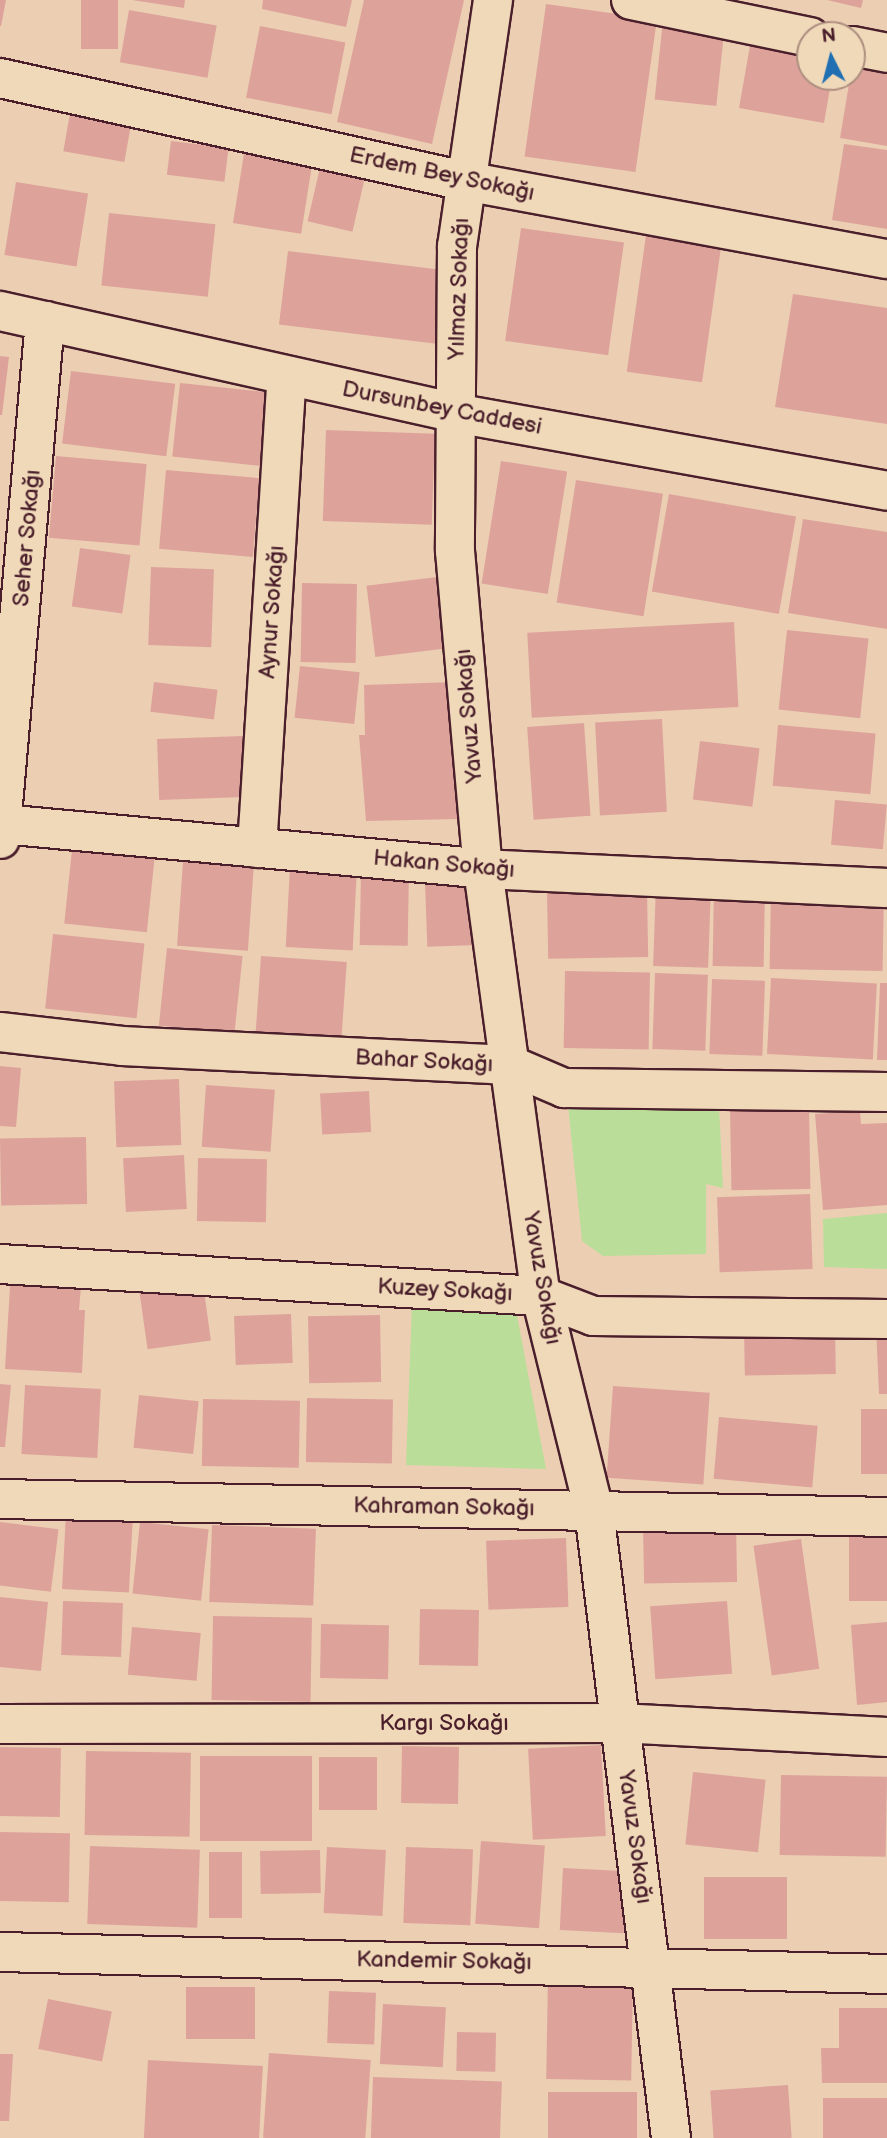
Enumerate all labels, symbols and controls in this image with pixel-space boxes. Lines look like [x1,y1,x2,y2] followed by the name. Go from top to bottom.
[796,21,866,91] north arrow
[821,24,837,49] text: N
[346,141,538,207] street label: Erdem Bey Sokağı
[443,217,475,361] street label: Yılmaz Sokağı
[339,375,545,441] street label: Dursunbey Caddesi
[7,468,47,608] street label: Seher Sokağı
[254,544,290,680] street label: Aynur Sokağı
[449,647,489,785] street label: Yavuz Sokağı
[372,844,516,884] street label: Hakan Sokağı
[354,1044,494,1078] street label: Bahar Sokağı
[517,1209,567,1347] street label: Yavuz Sokağı
[376,1273,514,1307] street label: Kuzey Sokağı
[353,1492,535,1522] street label: Kahraman Sokağı
[379,1709,509,1737] street label: Kargı Sokağı
[612,1768,658,1906] street label: Yavuz Sokağı
[356,1946,532,1976] street label: Kandemir Sokağı

